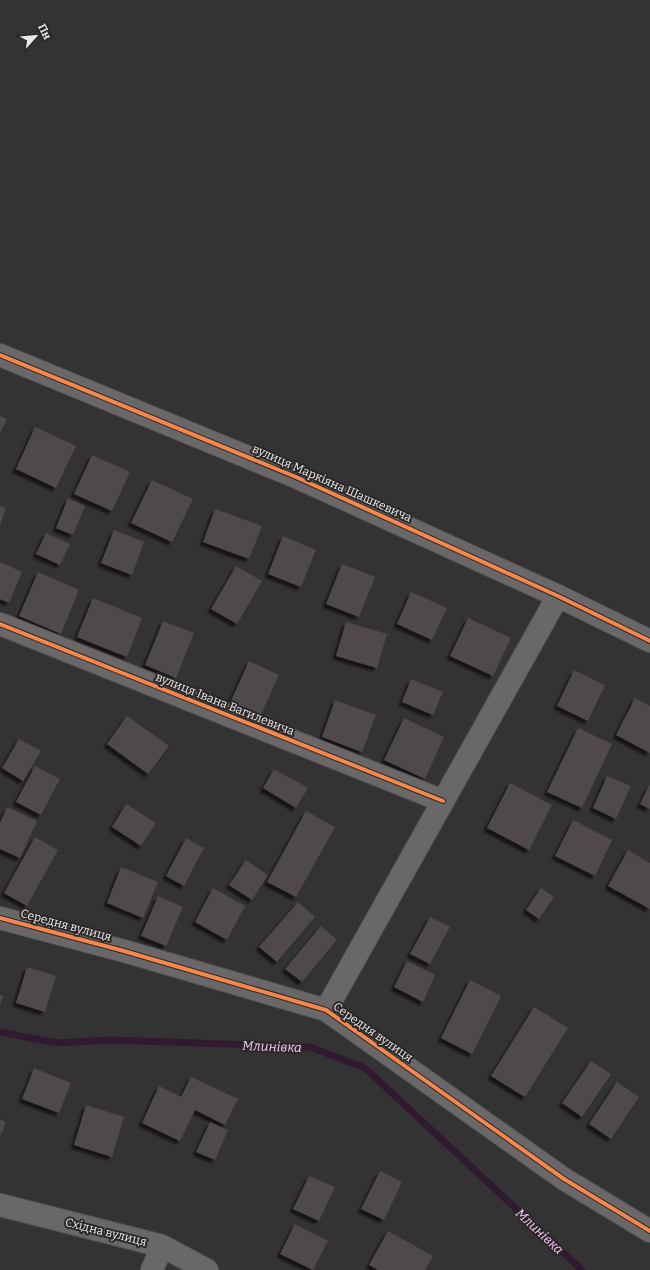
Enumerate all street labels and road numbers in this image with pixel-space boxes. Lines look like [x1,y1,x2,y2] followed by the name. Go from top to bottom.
[250,441,414,525] street label: вулиця Маркіяна Шашкевича
[154,670,297,738] street label: вулиця Івана Вагилевича
[19,906,113,944] street label: Середня вулиця
[331,999,416,1065] street label: Середня вулиця
[64,1215,149,1249] street label: Східна вулиця

